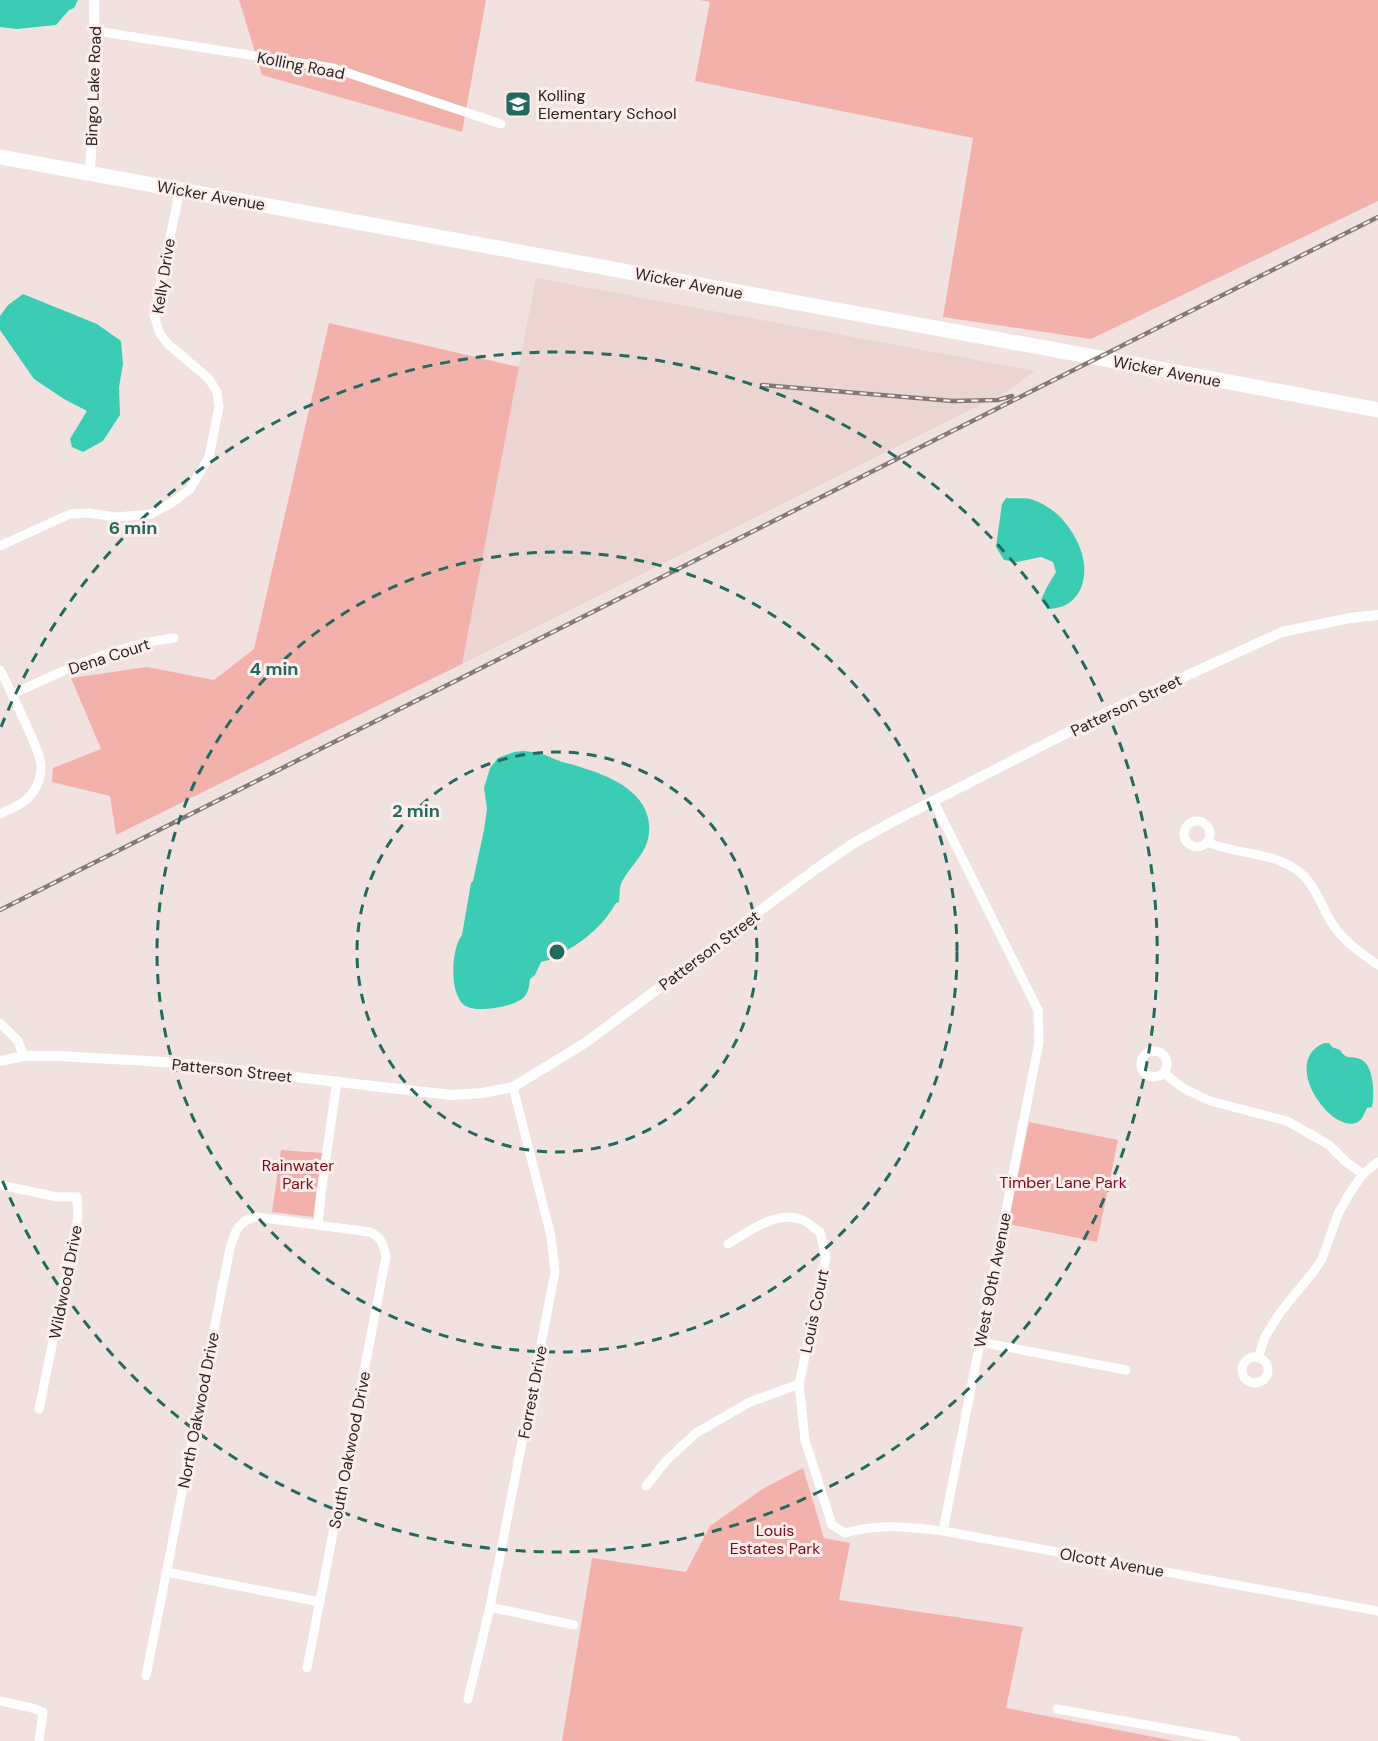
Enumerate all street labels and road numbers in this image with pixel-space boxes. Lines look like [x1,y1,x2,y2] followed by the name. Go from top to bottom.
[81,26,106,146] street label: Bingo Lake Road
[255,47,347,84] street label: Kolling Road
[155,176,267,215] street label: Wicker Avenue
[147,237,180,315] street label: Kelly Drive
[633,263,745,304] street label: Wicker Avenue
[1111,351,1223,392] street label: Wicker Avenue
[66,633,153,680] street label: Dena Court
[1067,669,1185,741] street label: Patterson Street
[655,906,764,995] street label: Patterson Street
[171,1054,293,1087] street label: Patterson Street
[969,1211,1016,1349] street label: West 90th Avenue
[44,1223,87,1341] street label: Wildwood Drive
[795,1267,834,1355] street label: Louis Court
[173,1330,224,1490] street label: North Oakwood Drive
[513,1344,552,1440] street label: Forrest Drive
[324,1370,375,1531] street label: South Oakwood Drive
[1058,1543,1166,1582] street label: Olcott Avenue

